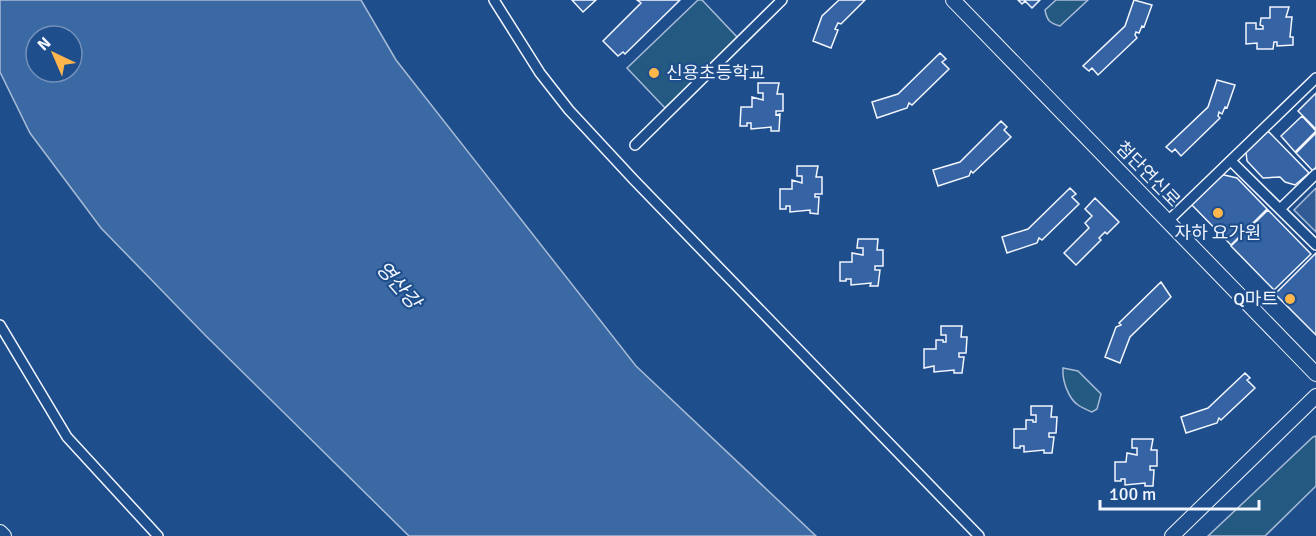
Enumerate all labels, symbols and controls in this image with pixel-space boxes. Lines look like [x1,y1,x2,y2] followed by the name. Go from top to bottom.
[24,24,84,84] north arrow
[33,33,55,55] text: N
[666,62,765,84] place label: 신용초등학교
[647,66,661,80] marker: 신용초등학교
[1111,137,1185,211] street label: 첨단연신로
[1211,206,1225,220] marker: 자하 요가원
[1175,222,1261,244] place label: 자하 요가원
[370,256,427,316] water label: 영산강
[1233,288,1278,310] place label: Q마트
[1283,292,1297,306] marker: Q마트
[1100,473,1259,511] scale bar
[1109,483,1156,505] text: 100 m

